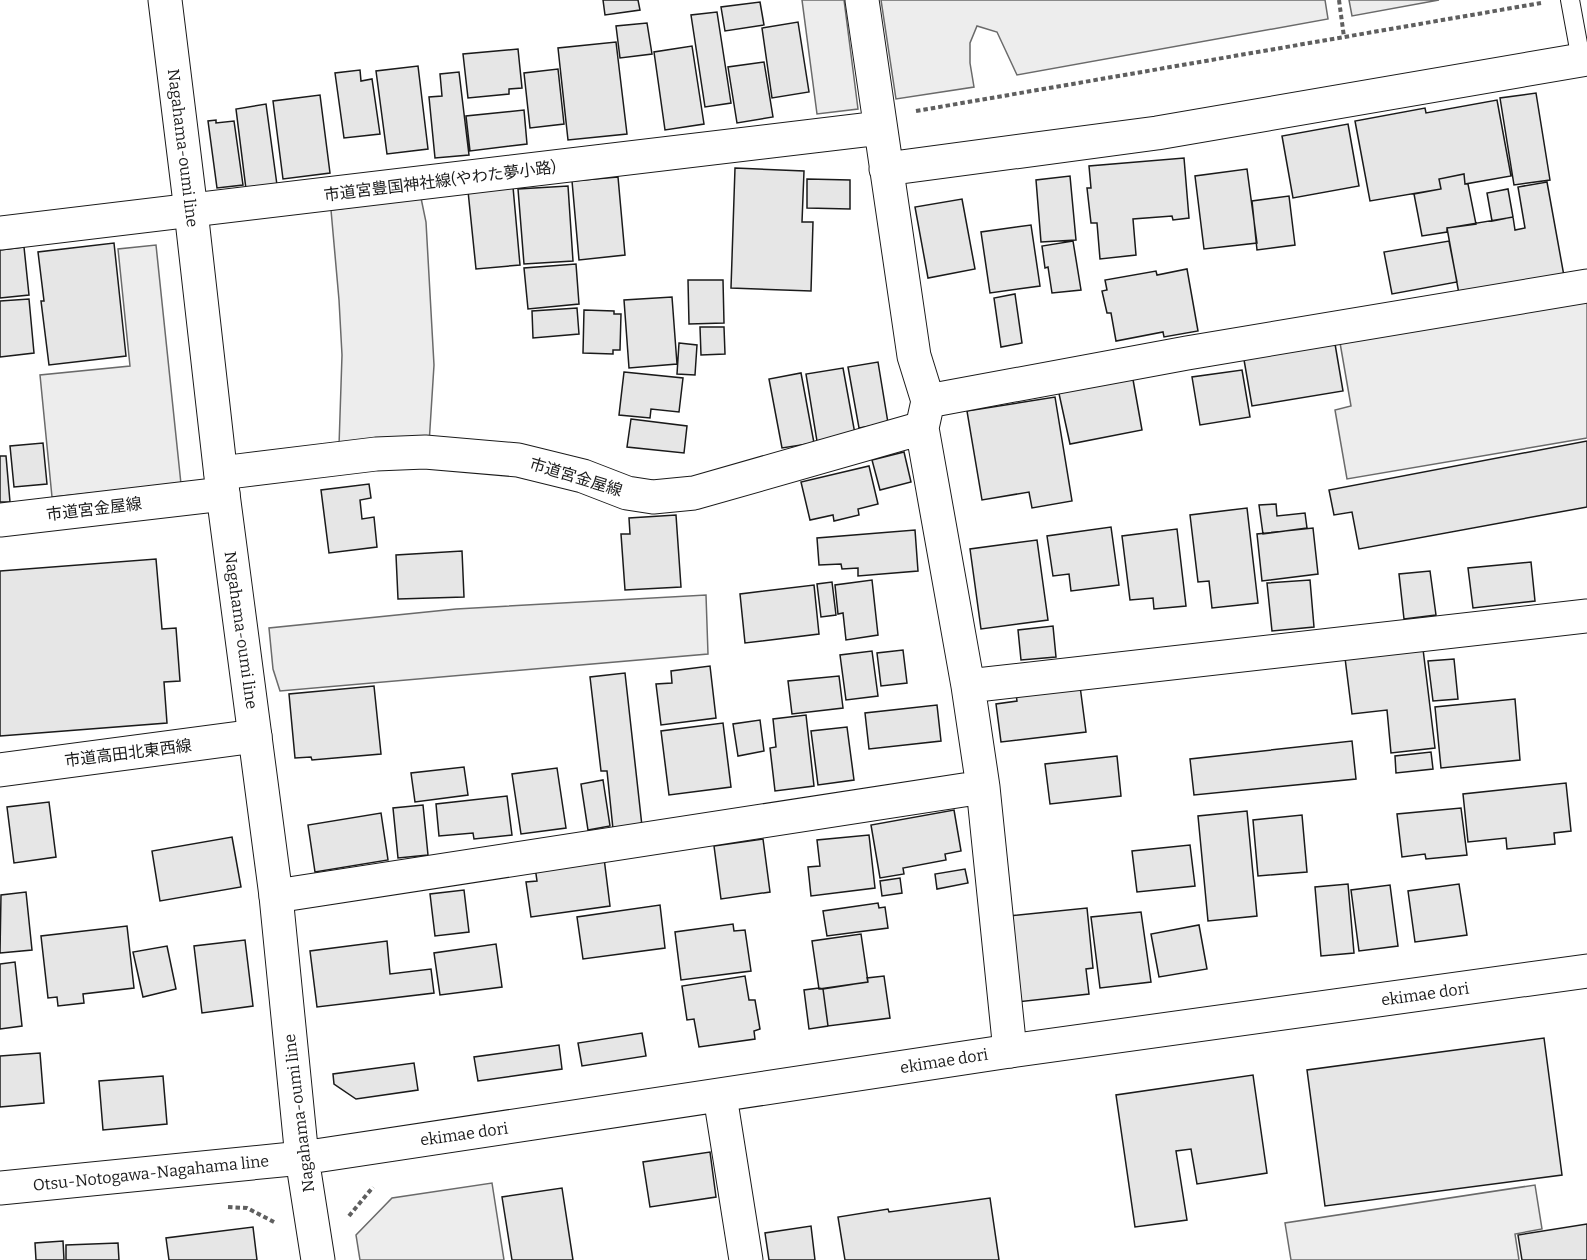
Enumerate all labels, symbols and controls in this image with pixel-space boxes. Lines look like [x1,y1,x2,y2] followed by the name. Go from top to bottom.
[164,68,202,228] street label: Nagahama-oumi line
[323,157,557,205] street label: 市道宮豊国神社線(やわた夢小路)
[527,454,625,500] street label: 市道宮金屋線
[45,494,143,524] street label: 市道宮金屋線
[221,550,261,710] street label: Nagahama-oumi line
[63,736,193,770] street label: 市道高田北東西線
[1380,978,1470,1010] street label: ekimae dori
[280,1033,318,1193] street label: Nagahama-oumi line
[899,1045,989,1077] street label: ekimae dori
[419,1118,509,1150] street label: ekimae dori
[32,1151,270,1195] street label: Otsu-Notogawa-Nagahama line

